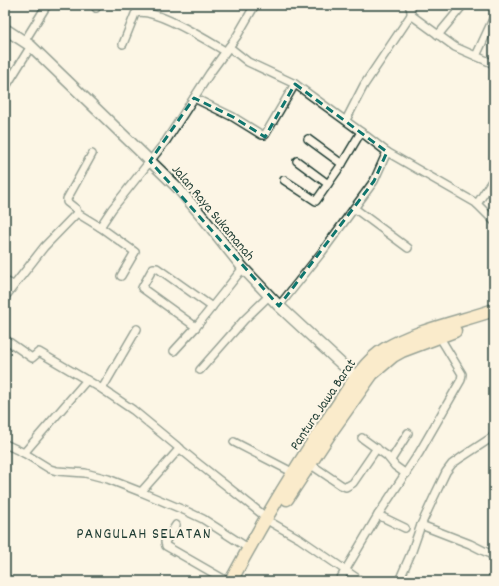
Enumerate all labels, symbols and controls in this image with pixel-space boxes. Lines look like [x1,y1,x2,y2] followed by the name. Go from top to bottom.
[166,161,259,266] street label: Jalan Raya Sukamanah
[286,356,362,455] street label: Pantura Jawa Barat
[76,523,212,546] district label: PANGULAH SELATAN

